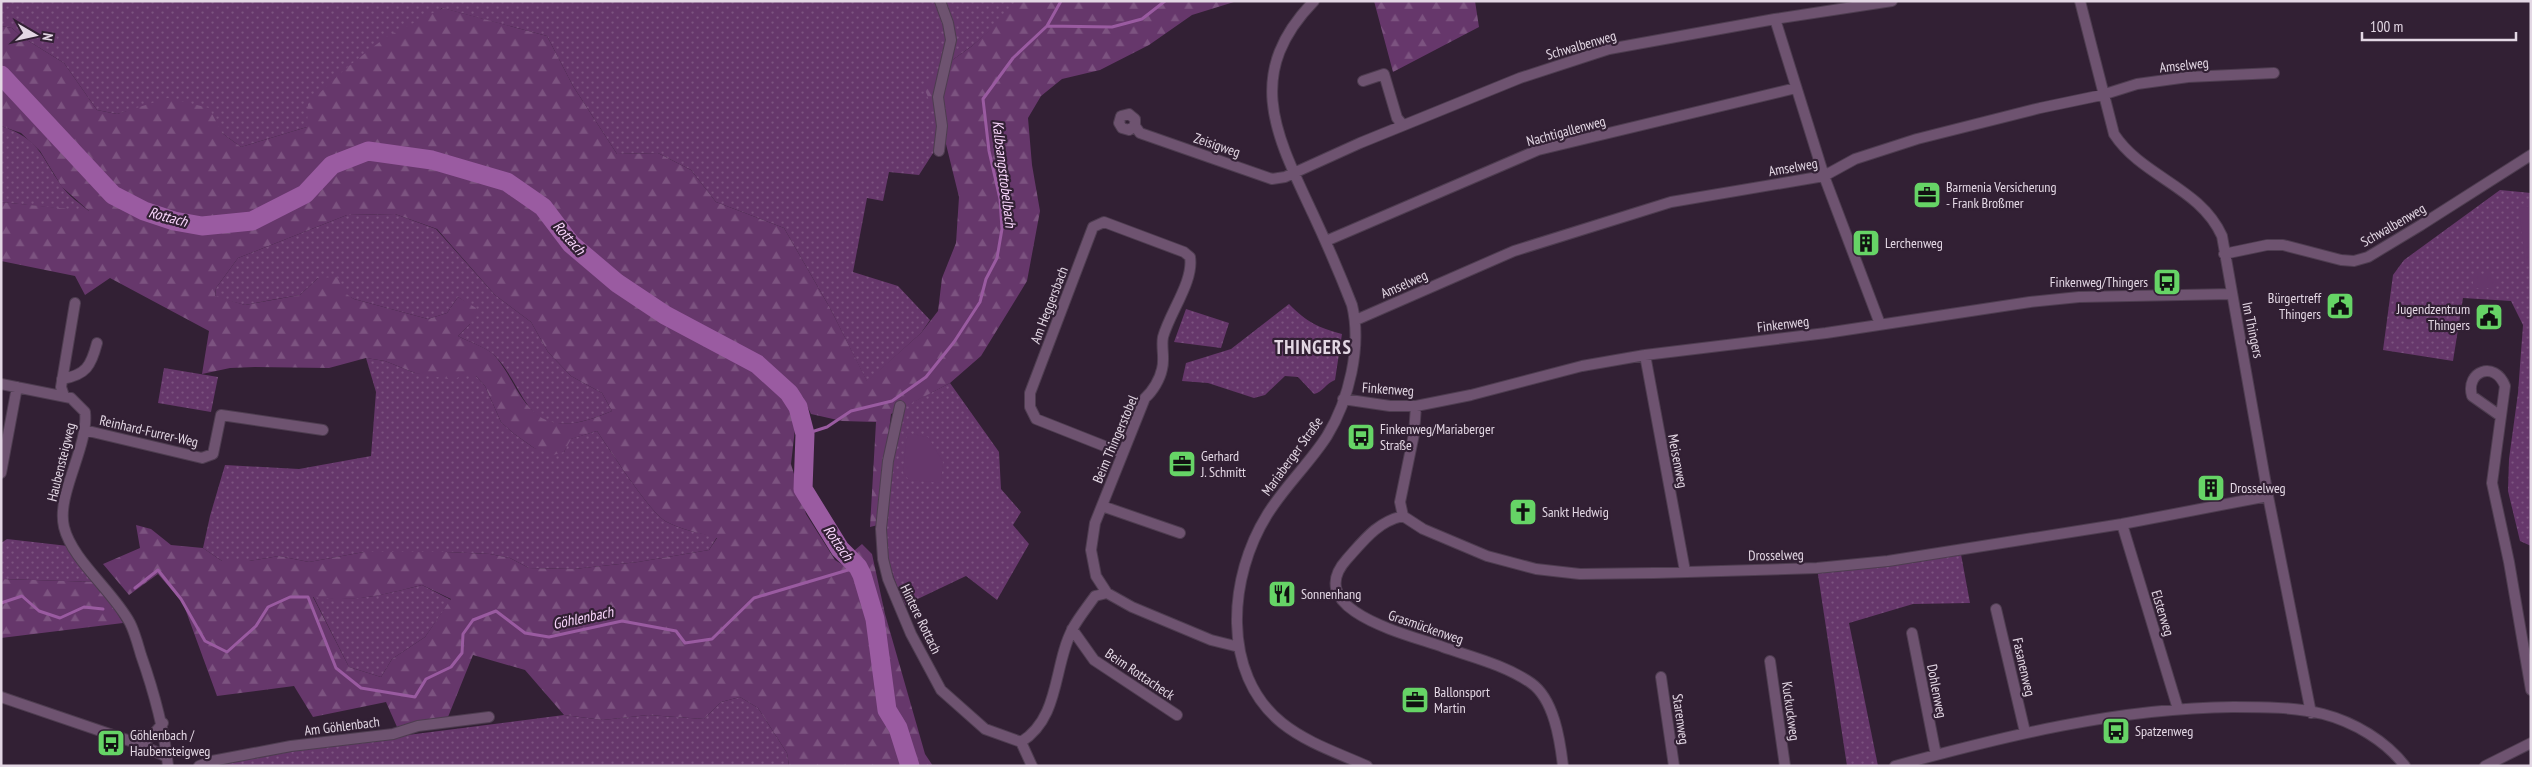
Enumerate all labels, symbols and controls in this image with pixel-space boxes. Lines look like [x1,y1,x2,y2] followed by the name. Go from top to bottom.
[10,10,60,60] north arrow
[2362,10,2516,42] scale bar
[2370,17,2403,36] text: 100 m
[1544,26,1618,64] street label: Schwalbenweg
[38,32,57,42] text: N
[2159,53,2209,77] street label: Amselweg
[1524,112,1608,150] street label: Nachtigallenweg
[989,119,1021,230] water label: Kalbsangsttobelbach
[1191,129,1243,161] street label: Zeisigweg
[1767,154,1819,180] street label: Amselweg
[1946,178,2057,212] place label: Barmenia Versicherung - Frank Broßmer
[1912,180,1942,210] office icon: Barmenia Versicherung - Frank Broßmer
[2357,199,2429,251] street label: Schwalbenweg
[147,202,191,231] water label: Rottach
[549,217,591,260] water label: Rottach
[1851,228,1881,258] building icon: Lerchenweg
[1885,234,1943,252] place label: Lerchenweg
[1026,264,1072,346] street label: Am Heggersbach
[1378,266,1430,302] street label: Amselweg
[2152,267,2182,297] bus stop icon: Finkenweg/Thingers
[2050,273,2148,291] place label: Finkenweg/Thingers
[2268,289,2321,323] place label: Bürgertreff Thingers
[2325,291,2355,321] public building icon: Bürgertreff Thingers
[2238,300,2268,360] street label: Im Thingers
[2396,300,2470,334] place label: Jugendzentrum Thingers
[2474,302,2504,332] public building icon: Jugendzentrum Thingers
[1756,312,1810,336] street label: Finkenweg
[1274,335,1352,359] district label: THINGERS
[1361,378,1415,400] street label: Finkenweg
[1088,392,1142,486] street label: Beim Thingerstobel
[98,411,200,451] street label: Reinhard-Furrer-Weg
[1257,413,1327,499] street label: Mariaberger Straße
[1380,420,1495,454] place label: Finkenweg/Mariaberger Straße
[43,421,79,503] street label: Haubensteigweg
[1346,422,1376,452] bus stop icon: Finkenweg/Mariaberger Straße
[1664,433,1692,489] street label: Meisenweg
[1200,447,1246,481] place label: Gerhard J. Schmitt
[1167,449,1197,479] office icon: Gerhard J. Schmitt
[2196,473,2226,503] building icon: Drosselweg
[2230,479,2286,497] place label: Drosselweg
[1508,497,1538,527] church icon: Sankt Hedwig
[1542,503,1609,521] place label: Sankt Hedwig
[819,521,858,565] water label: Rottach
[1748,546,1804,564] street label: Drosselweg
[1267,579,1297,609] restaurant icon: Sonnenhang
[896,581,946,657] street label: Hintere Rottach
[1301,585,1361,603] place label: Sonnenhang
[2147,588,2179,638] street label: Elsterweg
[551,602,616,633] water label: Göhlenbach
[1386,606,1466,648] street label: Grasmückenweg
[2009,636,2039,698] street label: Fasanenweg
[1102,644,1179,704] street label: Beim Rottacheck
[1923,662,1951,720] street label: Dohlenweg
[1778,680,1804,742] street label: Kuckuckweg
[1434,683,1490,717] place label: Ballonsport Martin
[1400,685,1430,715] office icon: Ballonsport Martin
[1669,692,1693,746] street label: Starenweg
[303,712,381,740] street label: Am Göhlenbach
[2101,716,2131,746] bus stop icon: Spatzenweg
[2135,722,2193,740] place label: Spatzenweg
[130,726,210,760] place label: Göhlenbach / Haubensteigweg
[96,728,126,758] bus stop icon: Göhlenbach / Haubensteigweg

